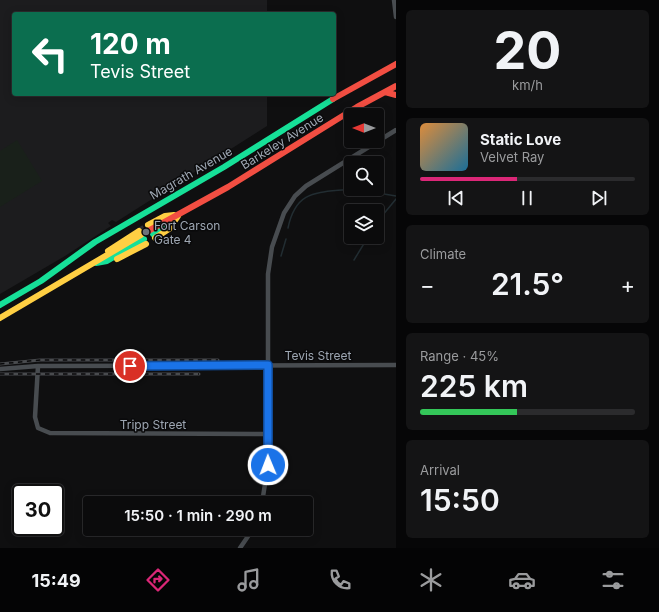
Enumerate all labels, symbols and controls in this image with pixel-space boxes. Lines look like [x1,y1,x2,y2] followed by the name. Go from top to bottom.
[494,19,561,82] text: 20
[90,27,171,61] text: 120 m
[24,28,76,80] icon: left
[90,61,190,82] text: Tevis Street
[512,77,543,93] text: km/h
[344,108,384,148] north arrow
[344,108,384,244] map controls
[238,110,326,172] street label: Barkeley Avenue
[480,130,561,149] text: Static Love
[147,143,235,203] street label: Magrath Avenue
[480,149,544,165] text: Velvet Ray
[344,156,384,196] button: search
[445,187,467,209] icon: previous
[516,187,538,209] icon: pause
[588,187,610,209] icon: next
[344,204,384,244] button: layers
[154,218,220,247] place label: Fort Carson Gate 4
[141,227,151,237] marker: Fort Carson Gate 4
[420,246,466,262] text: Climate
[491,266,564,302] text: 21.5°
[420,272,435,298] text: −
[620,272,635,298] text: +
[285,348,351,363] street label: Tevis Street
[420,348,499,364] text: Range · 45%
[113,349,147,383] pin
[119,355,141,377] icon: arrive
[420,368,528,404] text: 225 km
[120,417,186,432] street label: Tripp Street
[247,444,289,486] position arrow
[420,462,460,478] text: Arrival
[420,482,500,518] text: 15:50
[12,484,64,536] speed limit sign: 30
[124,506,272,525] text: 15:50 · 1 min · 290 m
[144,566,172,594] icon: directions
[235,566,263,594] icon: music
[326,566,354,594] icon: phone
[417,566,445,594] icon: climate
[508,566,536,594] icon: car
[599,566,627,594] icon: filters
[32,570,81,591] text: 15:49

